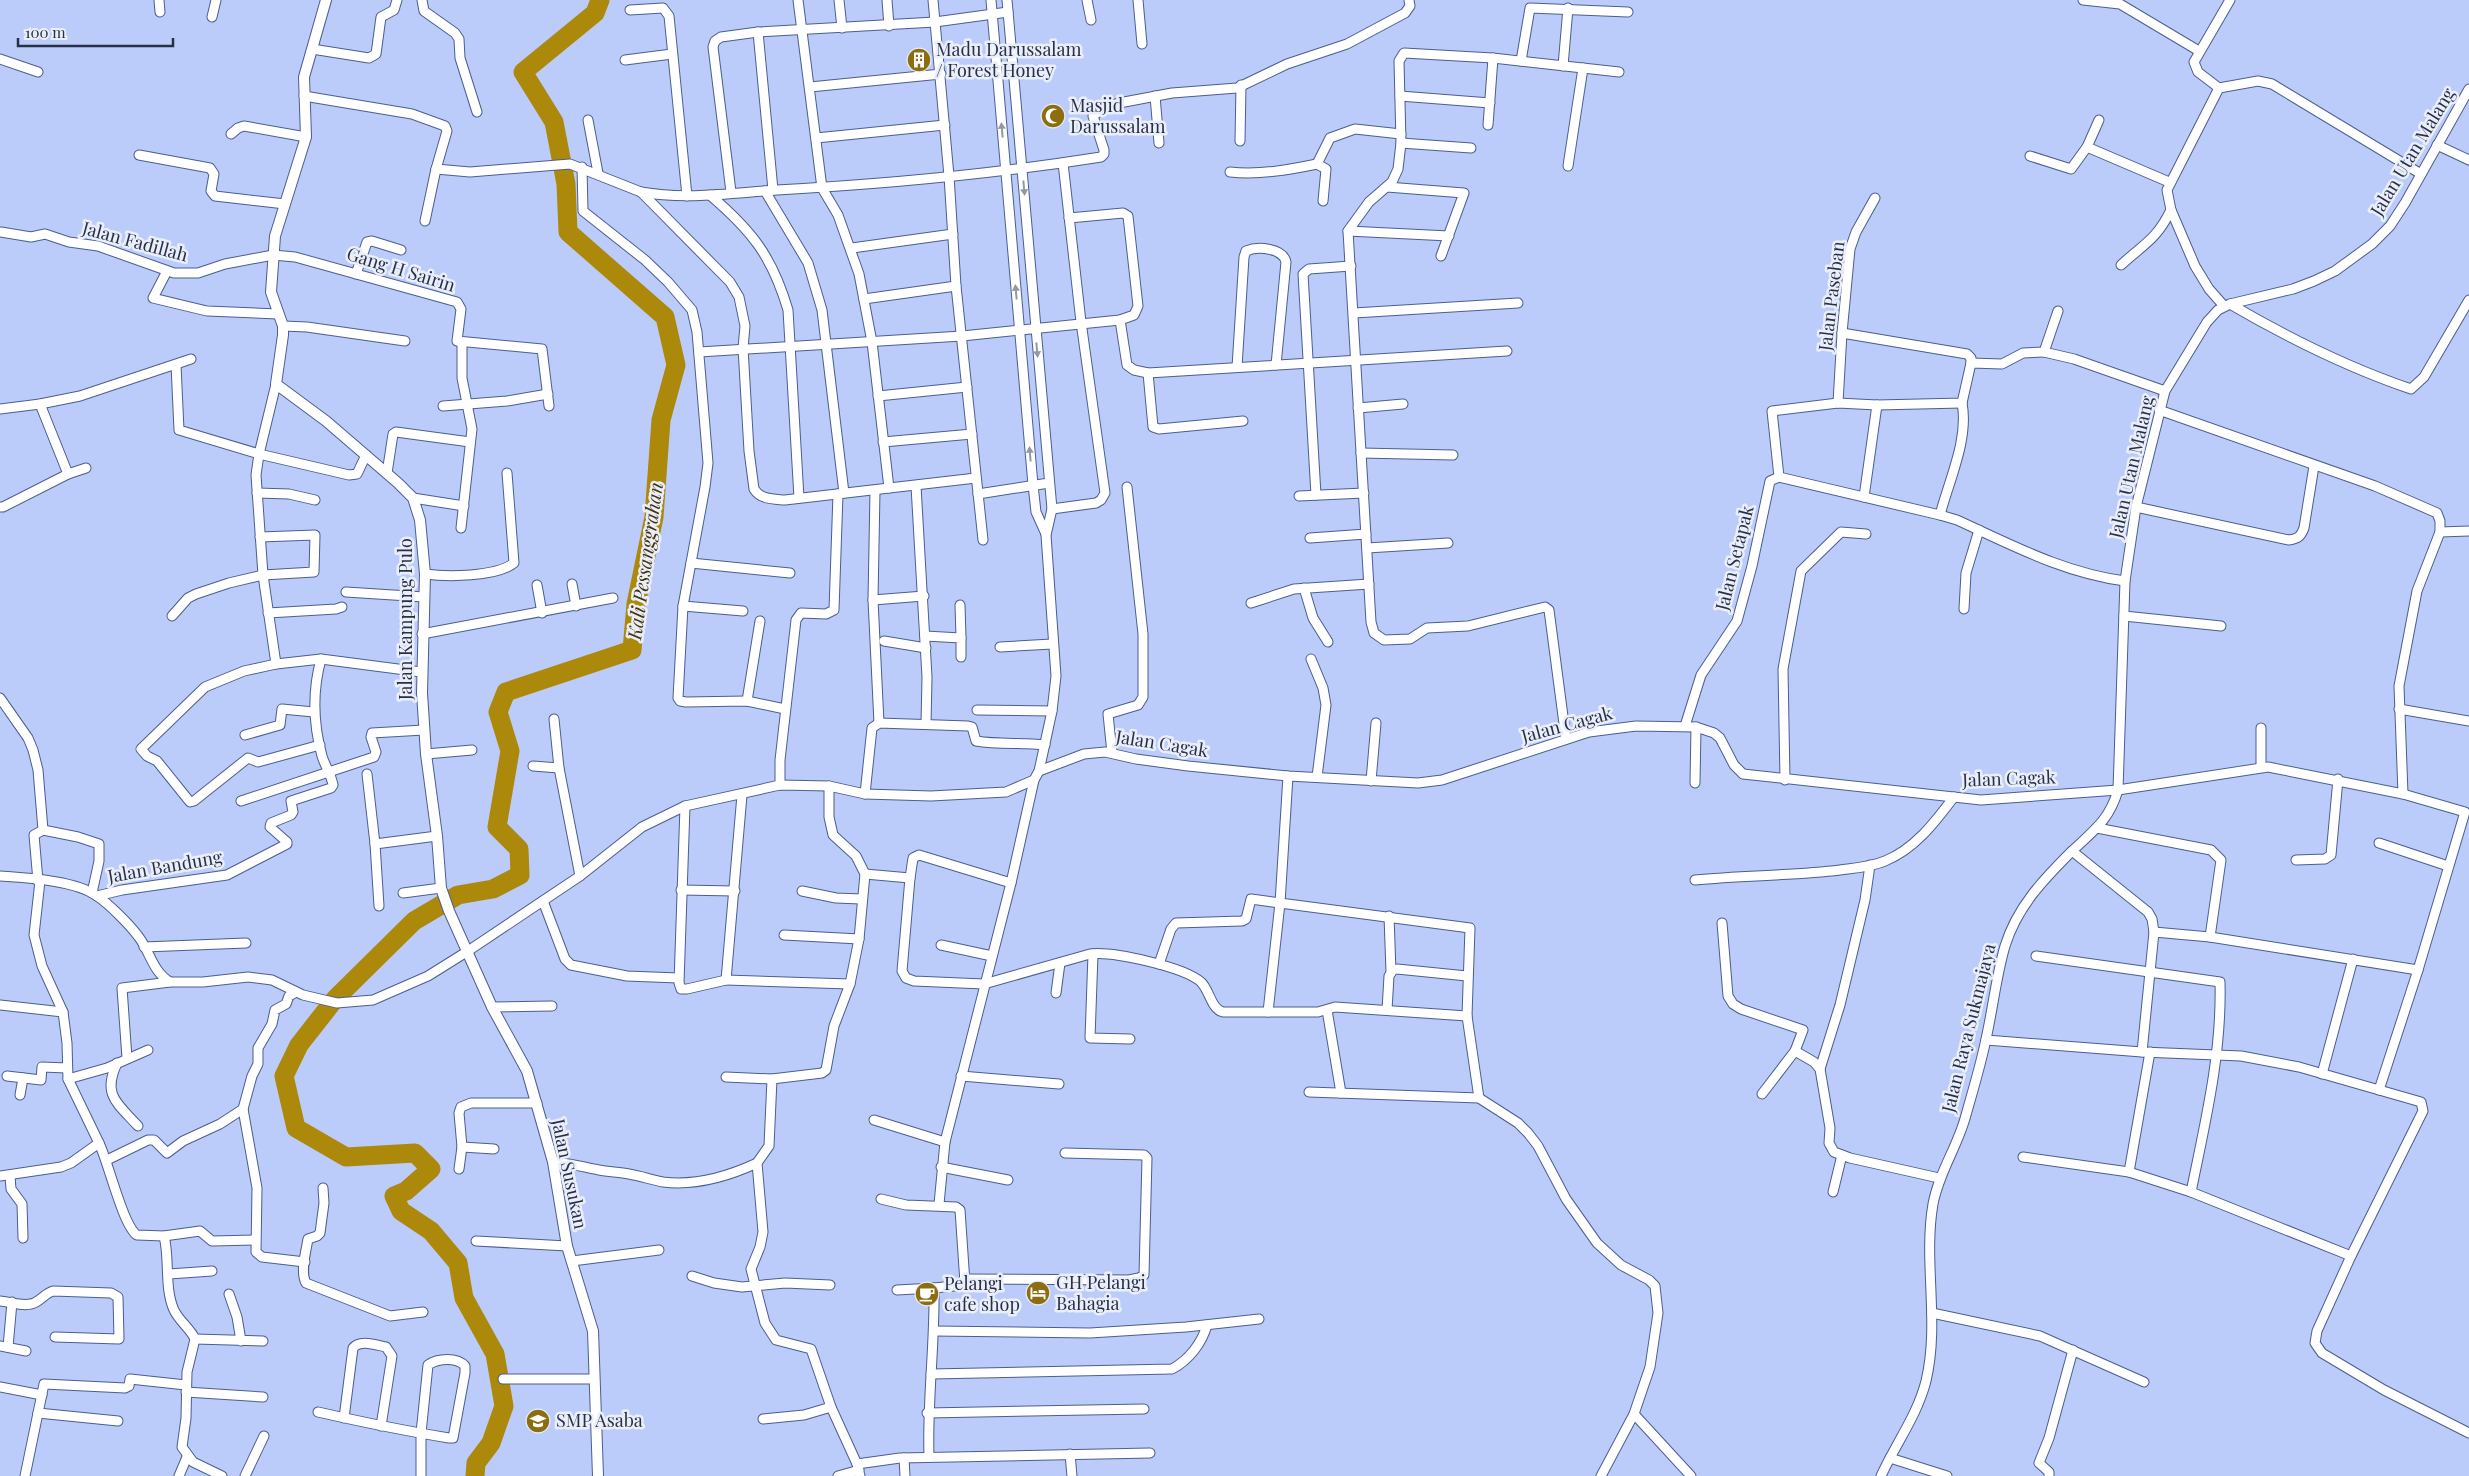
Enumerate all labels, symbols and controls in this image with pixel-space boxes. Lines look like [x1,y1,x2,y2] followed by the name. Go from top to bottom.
[18,15,172,47] scale bar
[25,22,66,42] text: 100 m
[936,37,1081,82] place label: Madu Darussalam / Forest Honey
[906,47,932,73] building icon: Madu Darussalam / Forest Honey
[2364,83,2460,221] street label: Jalan Utan Malang
[1070,93,1166,138] place label: Masjid Darussalam
[1040,103,1066,129] mosque icon: Masjid Darussalam
[998,121,1006,137] one-way arrow
[1020,180,1028,196] one-way arrow
[79,215,191,267] street label: Jalan Fadillah
[1812,240,1850,353] street label: Jalan Paseban
[344,241,459,297] street label: Gang H Sairin
[1011,283,1019,299] one-way arrow
[1033,342,1041,358] one-way arrow
[2103,393,2159,541] street label: Jalan Utan Malang
[1026,445,1034,461] one-way arrow
[620,481,668,642] water label: Kali Pessanggrahan
[1709,503,1759,614] street label: Jalan Setapak
[393,538,417,701] street label: Jalan Kampung Pulo
[1518,700,1615,748] street label: Jalan Cagak
[1113,724,1210,762] street label: Jalan Cagak
[1961,764,2056,792] street label: Jalan Cagak
[105,844,224,888] street label: Jalan Bandung
[1935,941,2001,1116] street label: Jalan Raya Sukmajaya
[546,1116,593,1231] street label: Jalan Susukan
[1056,1270,1146,1315] place label: GH Pelangi Bahagia
[944,1271,1020,1316] place label: Pelangi cafe shop
[1025,1280,1051,1306] hotel icon: GH Pelangi Bahagia
[914,1281,940,1307] cafe icon: Pelangi cafe shop
[525,1408,551,1434] school or university icon: SMP Asaba
[556,1408,643,1432] place label: SMP Asaba

